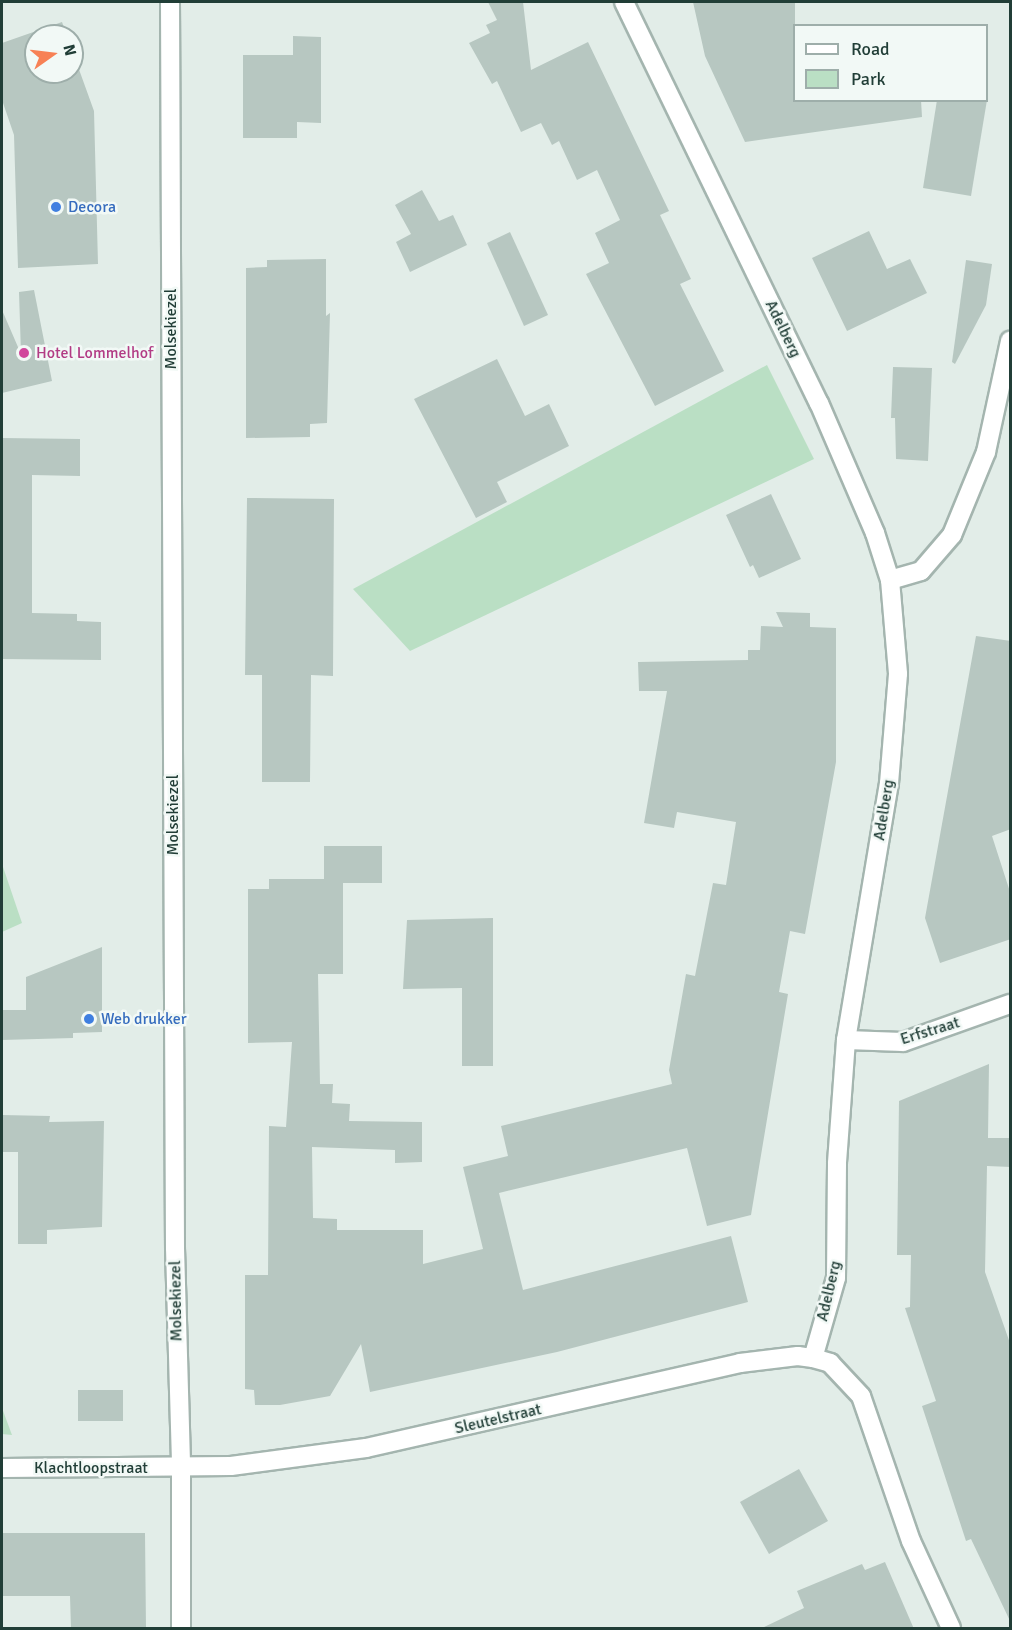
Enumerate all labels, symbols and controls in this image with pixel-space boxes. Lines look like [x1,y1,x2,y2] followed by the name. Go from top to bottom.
[24,24,84,84] north arrow
[793,24,988,102] legend
[851,38,890,60] text: Road
[58,42,81,58] text: N
[851,68,886,90] text: Park
[68,197,116,217] place label: Decora
[49,200,63,214] marker: Decora
[161,289,181,369] street label: Molsekiezel
[761,297,805,361] street label: Adelberg
[36,343,153,363] place label: Hotel Lommelhof
[17,346,31,360] marker: Hotel Lommelhof
[163,775,183,855] street label: Molsekiezel
[870,778,898,842] street label: Adelberg
[101,1009,187,1029] place label: Web drukker
[82,1012,96,1026] marker: Web drukker
[898,1013,962,1049] street label: Erfstraat
[813,1259,845,1323] street label: Adelberg
[166,1260,186,1342] street label: Molsekiezel
[453,1400,543,1438] street label: Sleutelstraat
[34,1458,148,1478] street label: Klachtloopstraat

